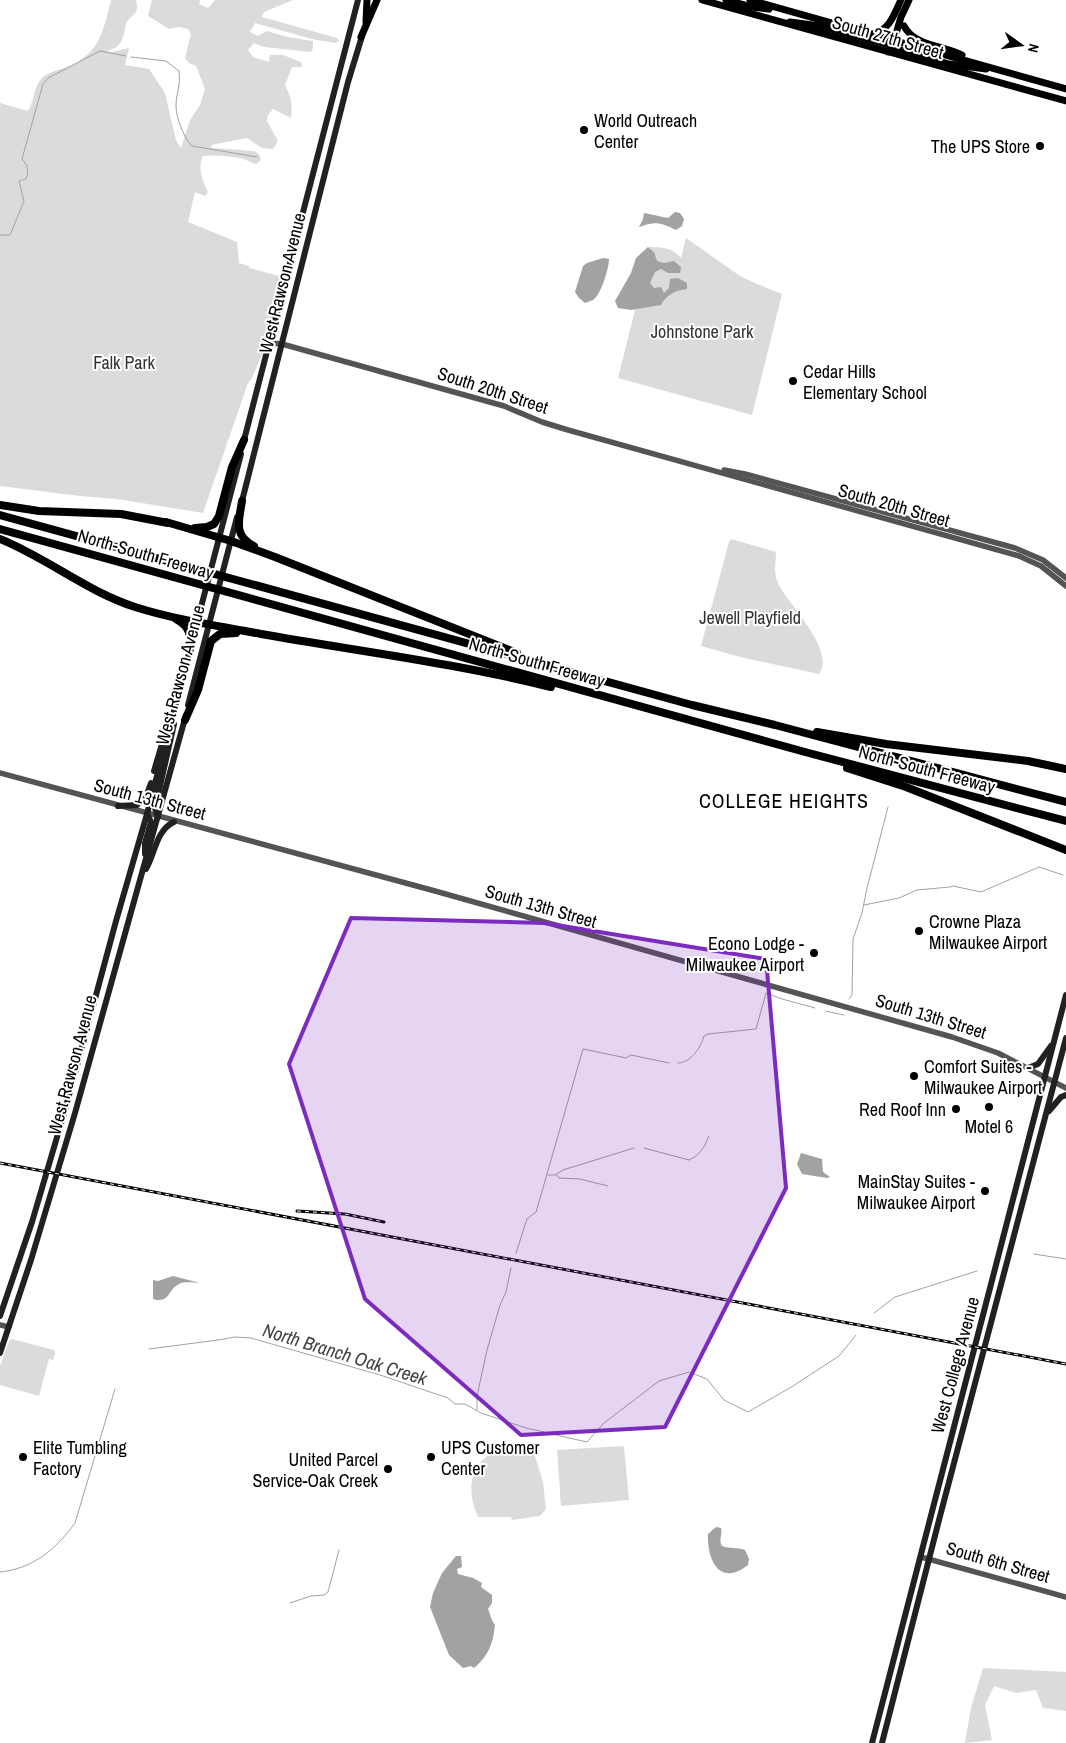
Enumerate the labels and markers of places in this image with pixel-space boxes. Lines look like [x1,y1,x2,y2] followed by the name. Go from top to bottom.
[594,108,697,154] place label: World Outreach Center
[578,124,590,136] marker: World Outreach Center
[931,134,1030,159] place label: The UPS Store
[1034,140,1046,152] marker: The UPS Store
[803,359,927,405] place label: Cedar Hills Elementary School
[787,375,799,387] marker: Cedar Hills Elementary School
[929,909,1047,955] place label: Crowne Plaza Milwaukee Airport
[913,925,925,937] marker: Crowne Plaza Milwaukee Airport
[686,931,804,977] place label: Econo Lodge - Milwaukee Airport
[808,947,820,959] marker: Econo Lodge - Milwaukee Airport
[924,1054,1042,1100] place label: Comfort Suites - Milwaukee Airport
[908,1070,920,1082] marker: Comfort Suites - Milwaukee Airport
[859,1097,946,1122] place label: Red Roof Inn
[983,1101,995,1113] marker: Motel 6
[950,1103,962,1115] marker: Red Roof Inn
[965,1114,1013,1139] place label: Motel 6
[857,1169,975,1215] place label: MainStay Suites - Milwaukee Airport
[979,1185,991,1197] marker: MainStay Suites - Milwaukee Airport
[33,1435,127,1481] place label: Elite Tumbling Factory
[441,1435,540,1481] place label: UPS Customer Center
[253,1447,379,1493] place label: United Parcel Service-Oak Creek
[17,1451,29,1463] marker: Elite Tumbling Factory
[425,1451,437,1463] marker: UPS Customer Center
[382,1463,394,1475] marker: United Parcel Service-Oak Creek

